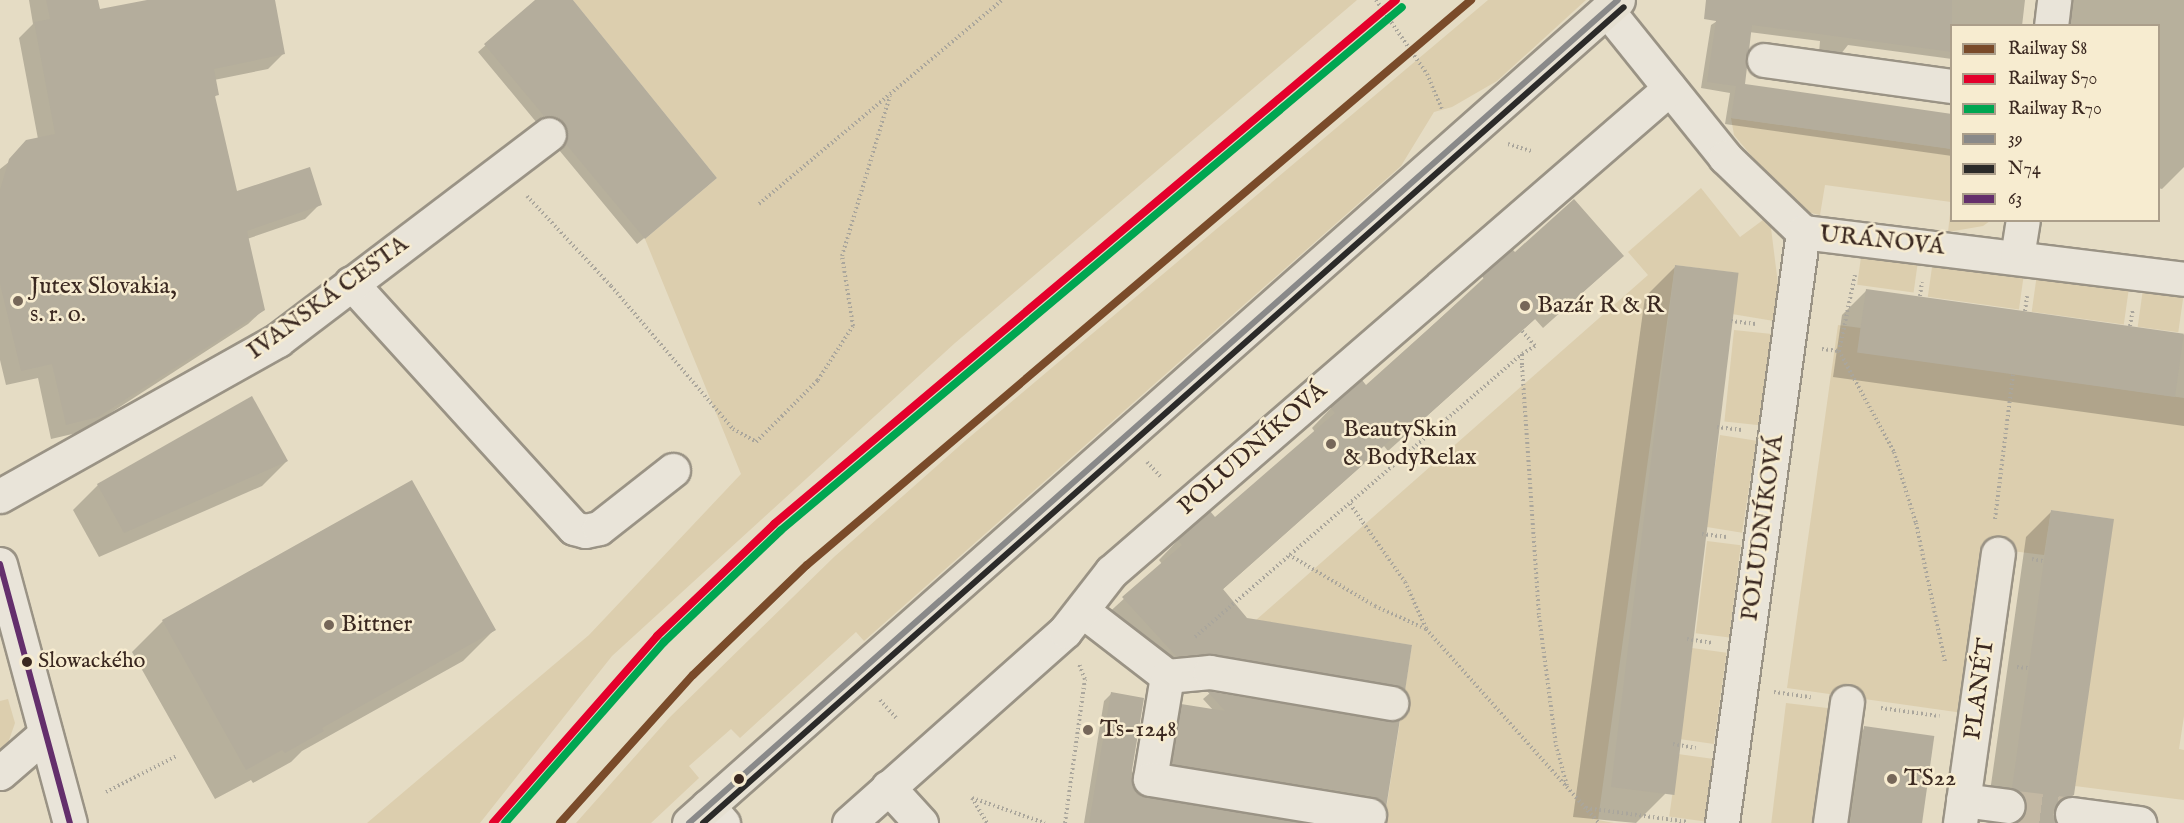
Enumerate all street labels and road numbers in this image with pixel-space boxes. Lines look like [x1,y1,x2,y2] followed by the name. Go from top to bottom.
[1818,220,1946,262] street label: URÁNOVÁ
[242,230,414,366] street label: IVANSKÁ CESTA
[1173,377,1333,521] street label: POLUDNÍKOVÁ
[1736,433,1790,623] street label: POLUDNÍKOVÁ
[1959,636,2001,742] street label: PLANÉT

